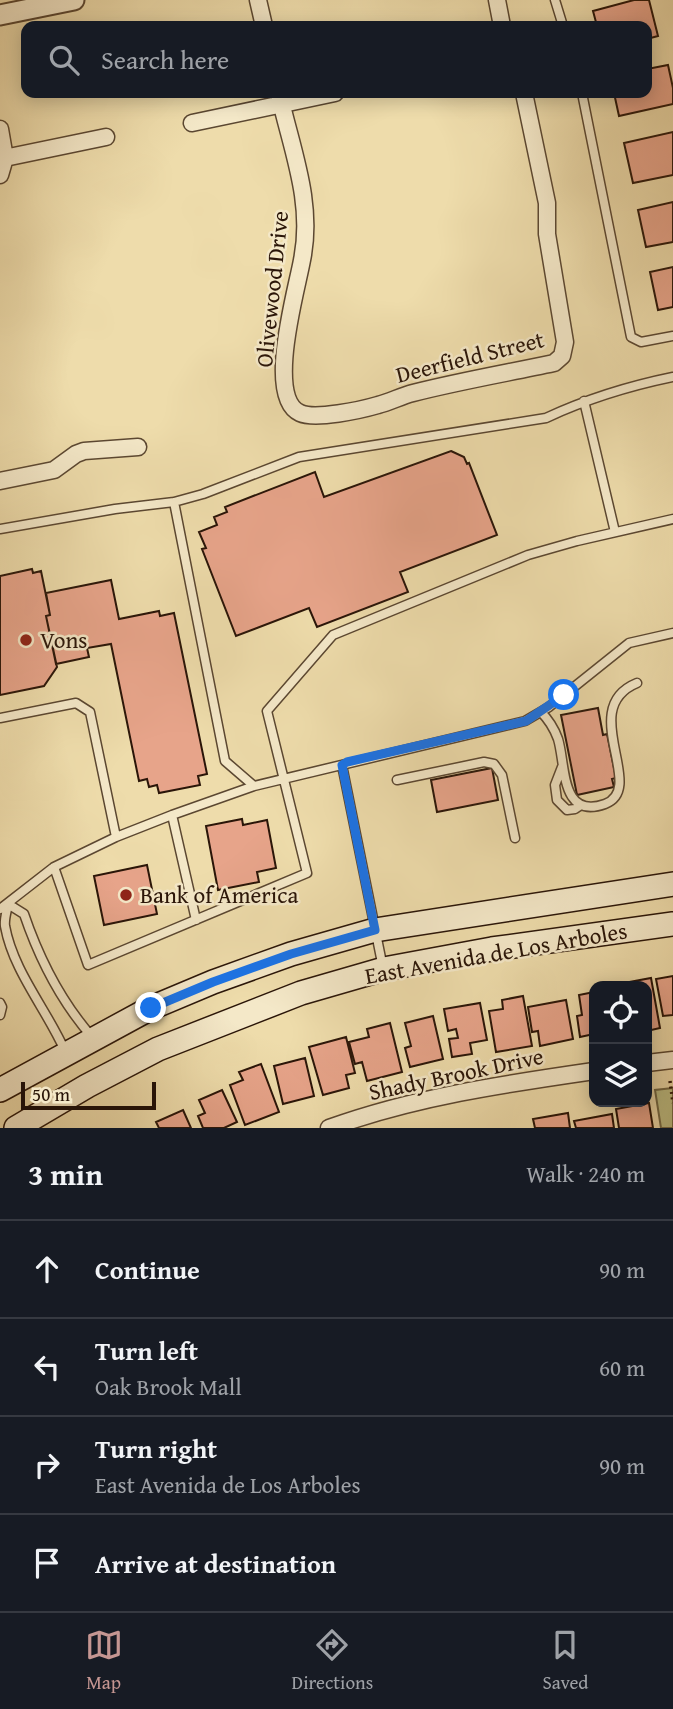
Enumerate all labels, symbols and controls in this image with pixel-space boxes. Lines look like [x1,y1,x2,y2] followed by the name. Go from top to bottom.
[21,21,652,98] search box
[101,40,229,79] text: Search here
[45,41,83,79] icon: search
[247,209,296,369] street label: Olivewood Drive
[392,322,547,391] street label: Deerfield Street
[40,623,87,656] place label: Vons
[18,632,34,648] marker: Vons
[548,679,579,710] route start
[140,878,298,911] place label: Bank of America
[118,887,134,903] marker: Bank of America
[362,913,630,992] street label: East Avenida de Los Arboles
[589,981,652,1107] map controls
[589,981,652,1044] button: locate
[135,992,166,1023] route end
[366,1039,546,1108] street label: Shady Brook Drive
[589,1044,652,1107] button: layers
[21,1079,156,1111] scale bar
[32,1080,70,1108] text: 50 m
[28,1152,103,1196] text: 3 min
[526,1157,645,1190] text: Walk · 240 m
[28,1250,66,1288] icon: ahead
[95,1250,200,1289] text: Continue
[599,1253,645,1286] text: 90 m
[95,1331,198,1370] text: Turn left
[28,1348,66,1386] icon: left
[599,1351,645,1384] text: 60 m
[95,1370,242,1403] text: Oak Brook Mall
[95,1429,217,1468] text: Turn right
[28,1446,66,1484] icon: right
[599,1449,645,1482] text: 90 m
[95,1468,361,1501] text: East Avenida de Los Arboles
[28,1544,66,1582] icon: arrive
[95,1544,336,1583] text: Arrive at destination
[85,1626,123,1696] tab: Map
[292,1626,373,1696] tab: Directions
[542,1626,588,1696] tab: Saved

